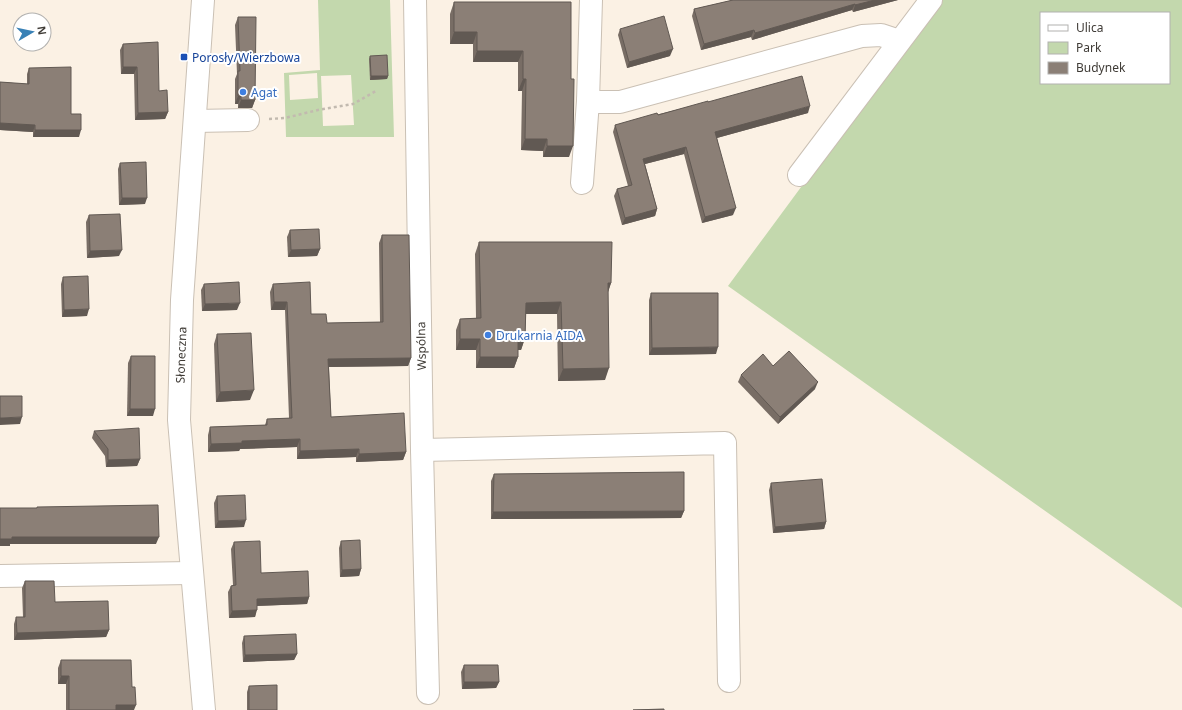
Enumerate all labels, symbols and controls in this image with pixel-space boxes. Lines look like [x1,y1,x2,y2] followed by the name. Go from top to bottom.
[12,12,52,52] north arrow
[1040,12,1170,84] legend
[1076,19,1103,36] text: Ulica
[34,25,50,36] text: N
[1076,39,1102,56] text: Park
[192,49,300,66] place label: Porosły/Wierzbowa
[179,52,189,62] marker: Porosły/Wierzbowa
[1076,59,1126,76] text: Budynek
[251,84,278,101] place label: Agat
[238,87,248,97] marker: Agat
[412,322,430,370] street label: Wspólna
[172,326,190,384] street label: Słoneczna
[496,327,584,344] place label: Drukarnia AIDA
[483,330,493,340] marker: Drukarnia AIDA

